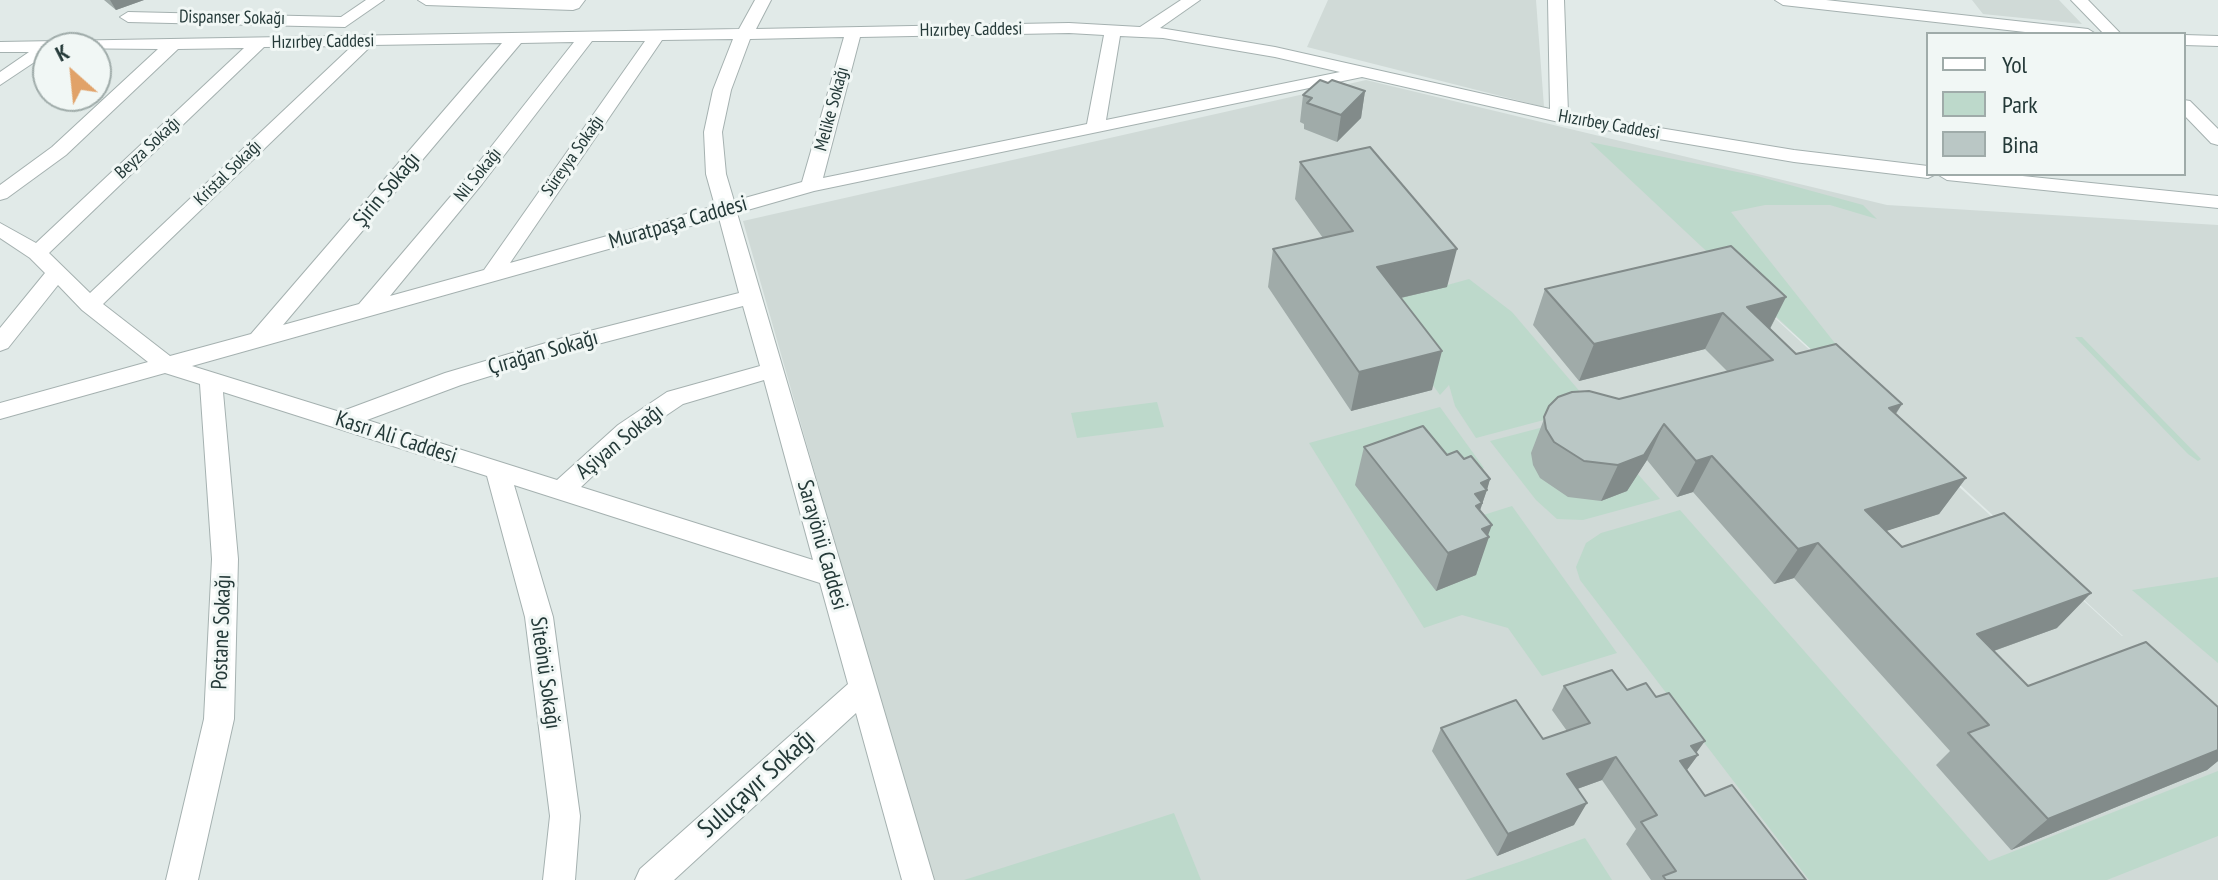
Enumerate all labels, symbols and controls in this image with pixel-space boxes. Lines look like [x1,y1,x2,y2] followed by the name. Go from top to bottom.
[179,6,285,30] street label: Dispanser Sokağı
[920,18,1022,42] street label: Hızırbey Caddesi
[272,30,374,54] street label: Hızırbey Caddesi
[32,32,112,112] north arrow
[1926,32,2186,176] legend
[51,37,73,67] text: K
[2002,49,2027,80] text: Yol
[810,64,854,154] street label: Melike Sokağı
[2002,89,2038,120] text: Park
[1557,105,1661,145] street label: Hızırbey Caddesi
[537,111,609,201] street label: Süreyya Sokağı
[111,112,185,184] street label: Beyza Sokağı
[2002,129,2039,160] text: Bina
[190,136,266,210] street label: Kristal Sokağı
[450,144,506,206] street label: Nil Sokağı
[348,147,426,233] street label: Şirin Sokağı
[606,191,750,255] street label: Muratpaşa Caddesi
[485,325,601,381] street label: Çırağan Sokağı
[571,399,669,485] street label: Aşiyan Sokağı
[332,406,460,470] street label: Kasrı Ali Caddesi
[791,477,853,613] street label: Sarayönü Caddesi
[207,574,237,690] street label: Postane Sokağı
[524,615,566,731] street label: Siteönü Sokağı
[692,723,822,845] street label: Suluçayır Sokağı

